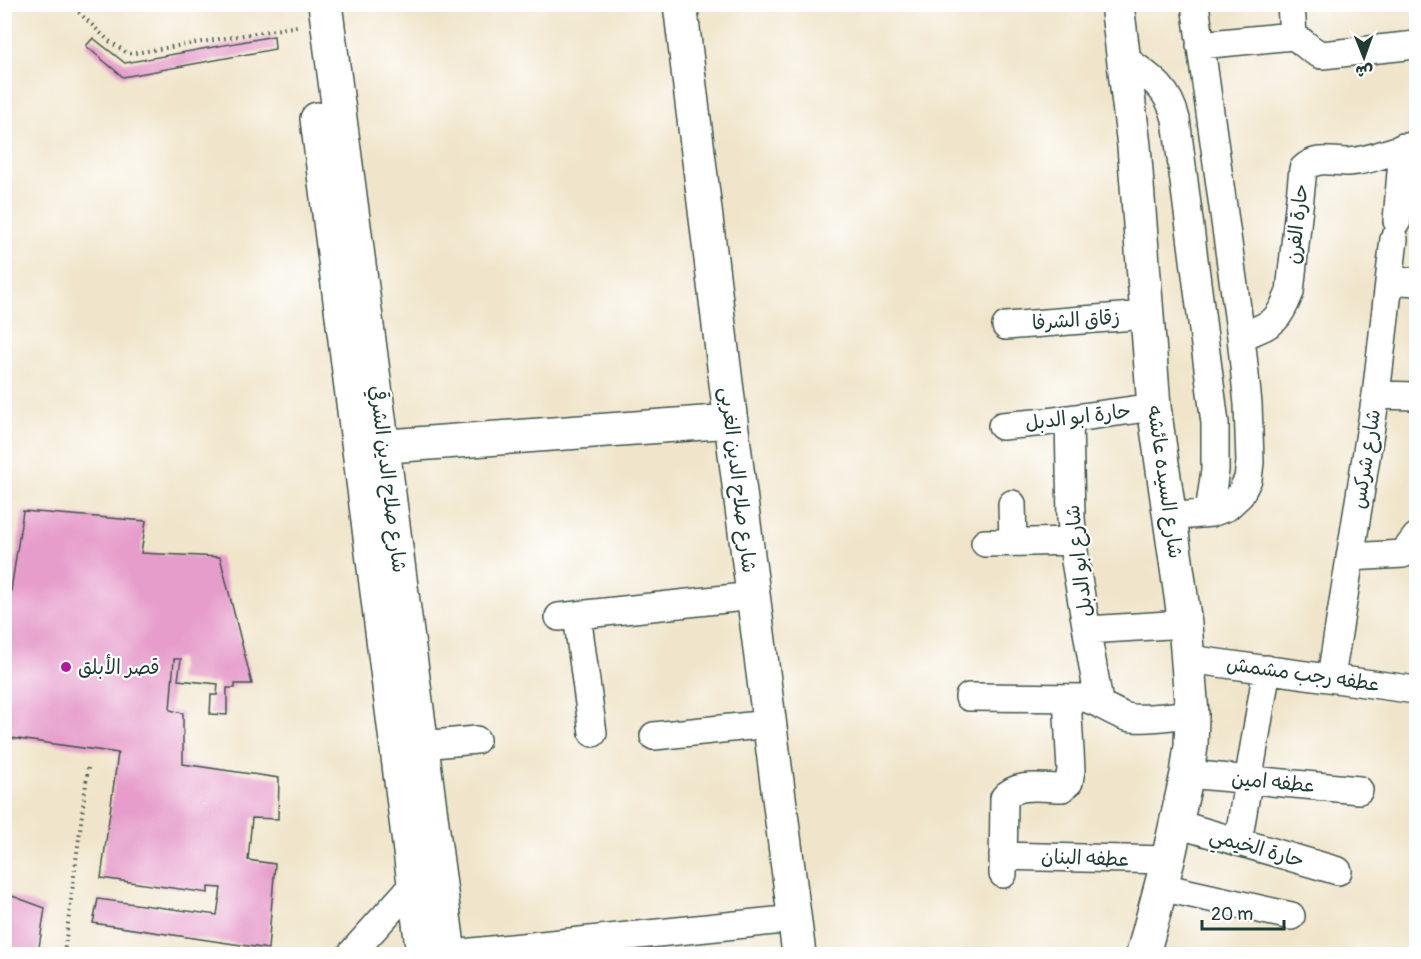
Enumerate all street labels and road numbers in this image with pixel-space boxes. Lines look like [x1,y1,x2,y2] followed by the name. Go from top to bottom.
[1280,183,1314,265] street label: حارة الفرن
[1031,304,1121,336] street label: زقاق الشرفا
[363,384,413,574] street label: شارع صلاح الدين الشرقي
[713,386,762,575] street label: شارع صلاح الدين الغربى
[1024,398,1132,436] street label: حارة ابو الدبل
[1141,404,1188,560] street label: شارع السيده عائشه
[1346,408,1387,511] street label: شارع شركس
[1060,503,1099,619] street label: شارع ابو الدبل
[1225,651,1381,697] street label: عطفه رجب مشمش
[1230,766,1316,798] street label: عطفه امين
[1205,823,1307,878] street label: حارة الخيمي
[1040,844,1130,872] street label: عطفه البنان

